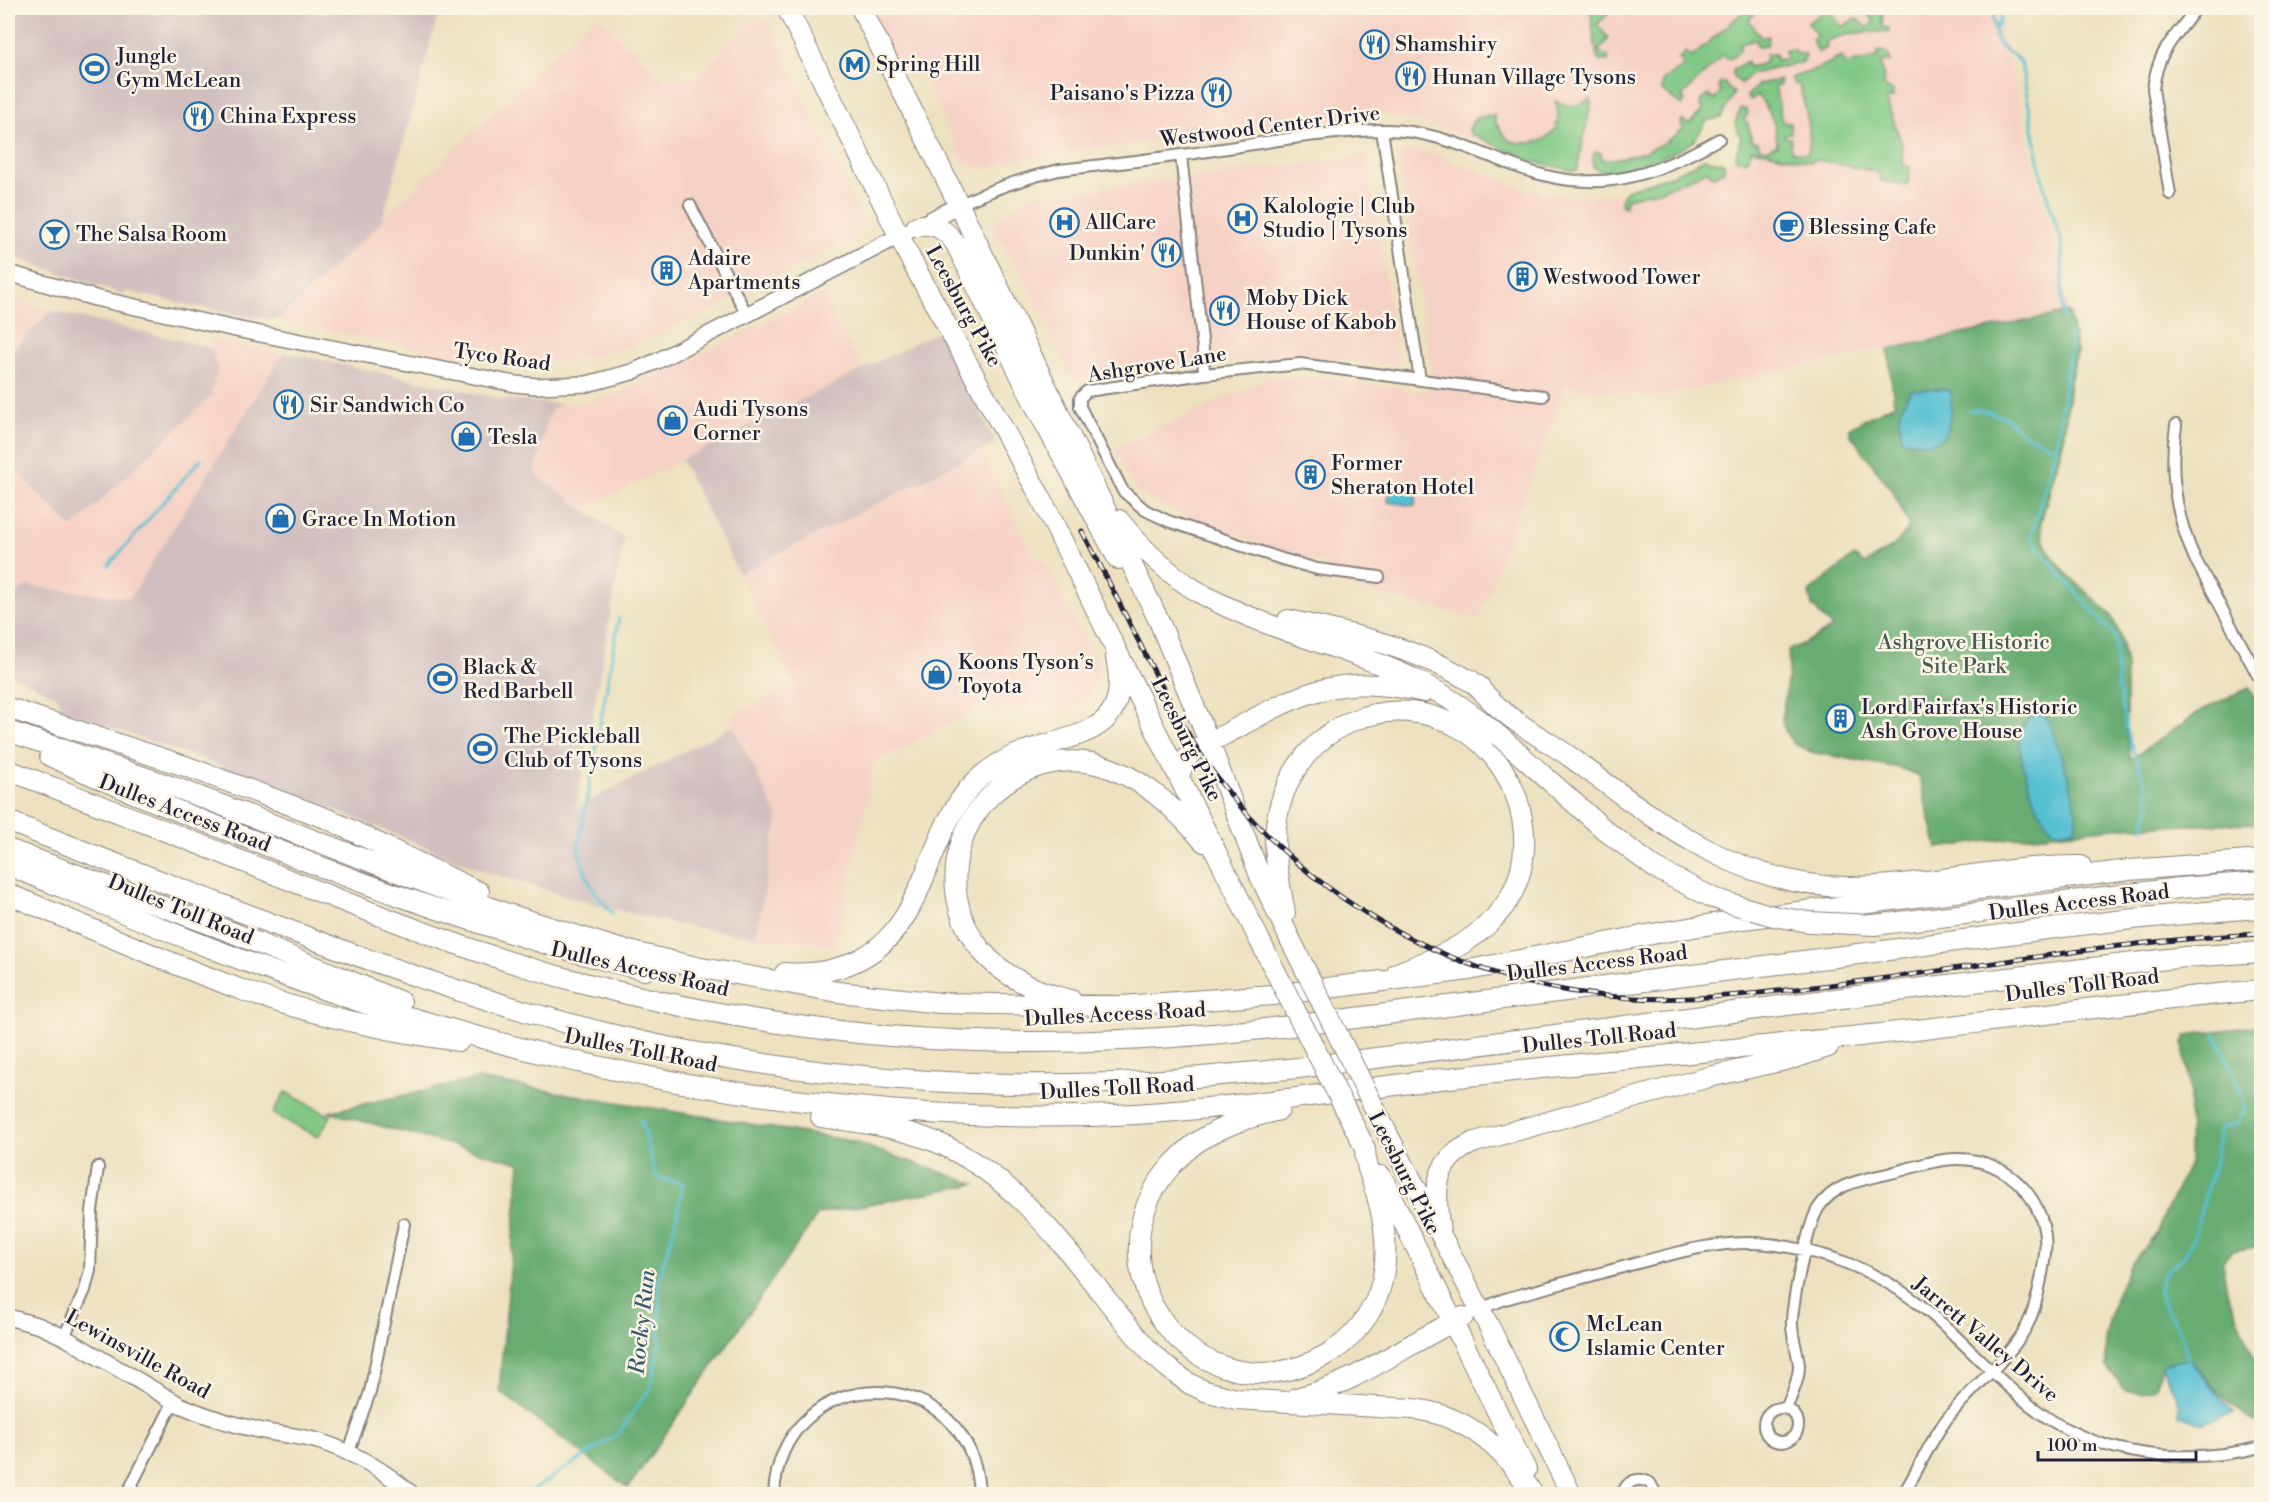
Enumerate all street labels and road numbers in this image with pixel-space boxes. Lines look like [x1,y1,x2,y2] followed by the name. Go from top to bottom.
[1158,101,1382,154] street label: Westwood Center Drive
[919,241,1007,372] street label: Leesburg Pike
[451,338,552,378] street label: Tyco Road
[1085,341,1229,389] street label: Ashgrove Lane
[1145,673,1227,806] street label: Leesburg Pike
[95,769,274,859] street label: Dulles Access Road
[104,869,257,951] street label: Dulles Toll Road
[1987,879,2171,927] street label: Dulles Access Road
[548,937,731,1003] street label: Dulles Access Road
[1505,940,1689,988] street label: Dulles Access Road
[2004,964,2161,1008] street label: Dulles Toll Road
[1024,997,1207,1033] street label: Dulles Access Road
[1521,1018,1678,1060] street label: Dulles Toll Road
[562,1023,719,1079] street label: Dulles Toll Road
[1039,1072,1195,1106] street label: Dulles Toll Road
[1362,1107,1446,1240] street label: Leesburg Pike
[1906,1271,2064,1408] street label: Jarrett Valley Drive
[61,1304,214,1405] street label: Lewinsville Road

